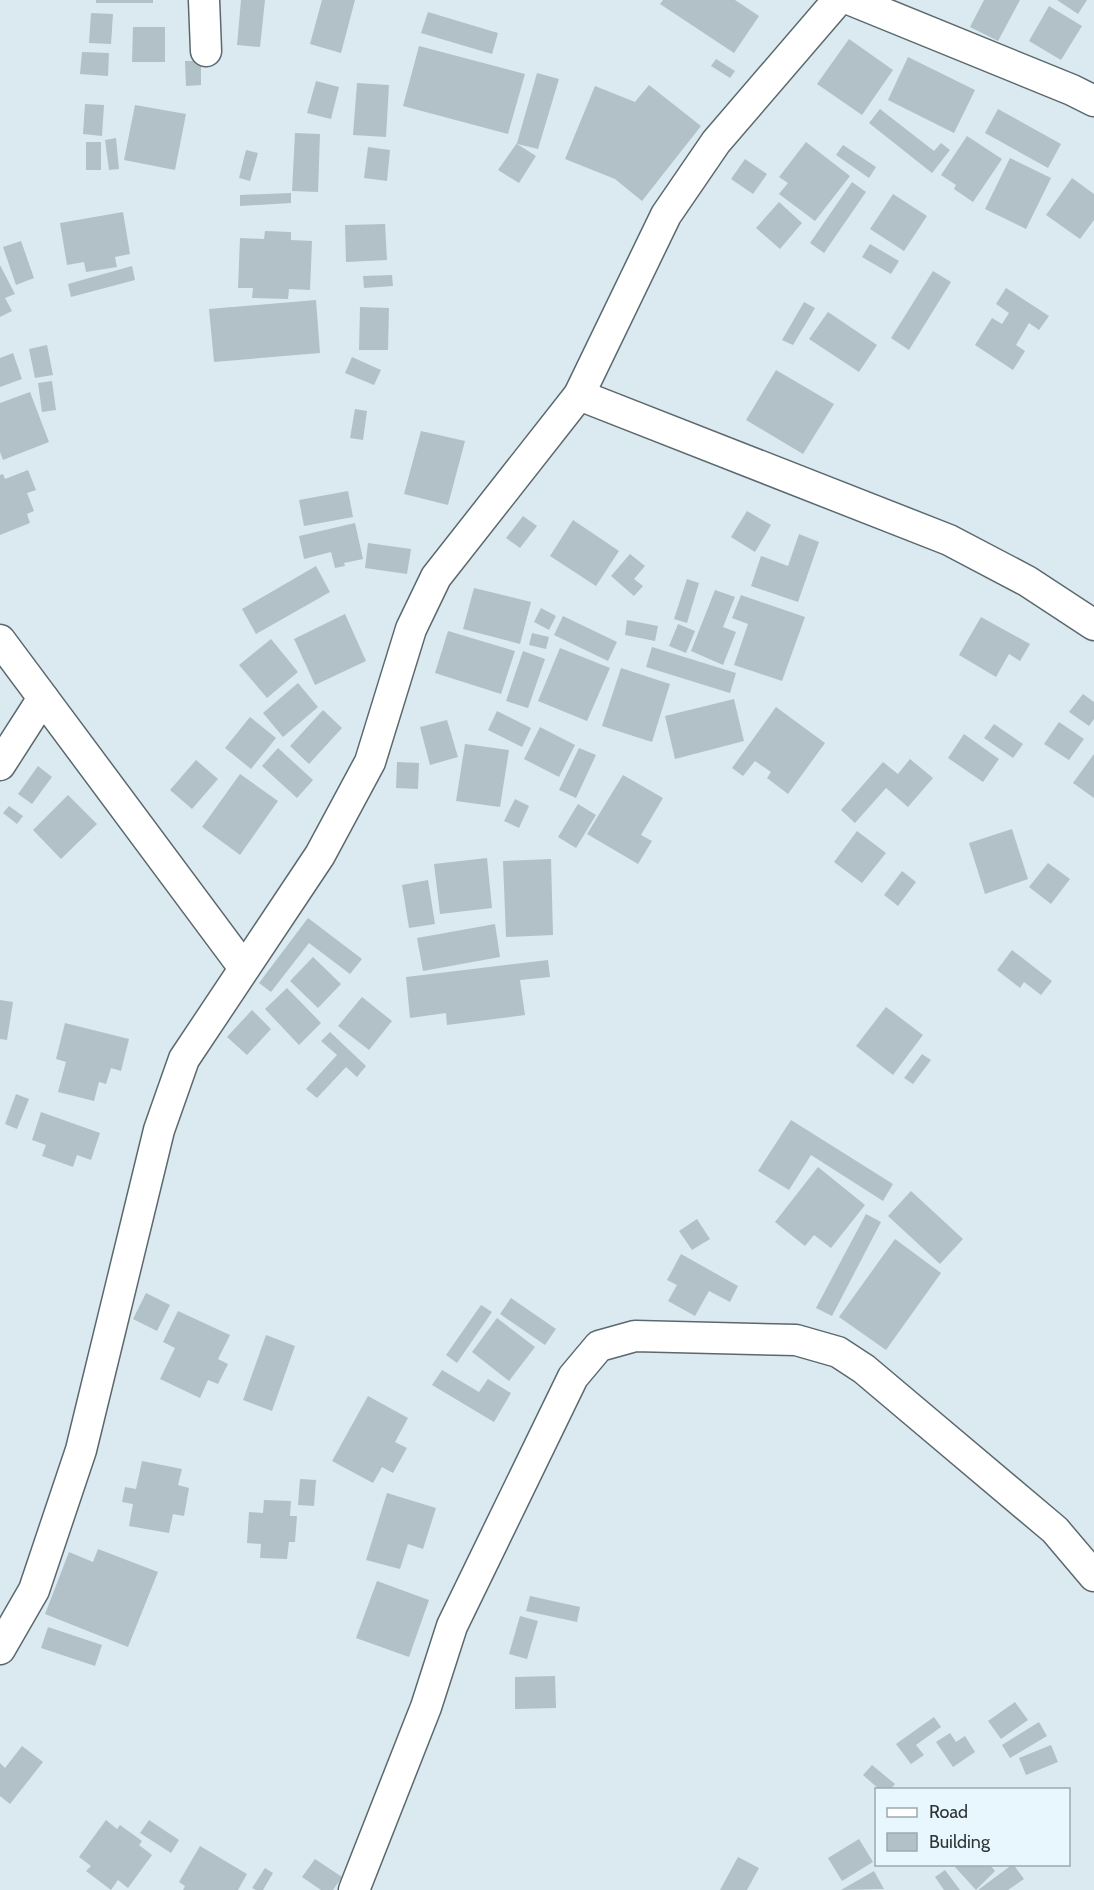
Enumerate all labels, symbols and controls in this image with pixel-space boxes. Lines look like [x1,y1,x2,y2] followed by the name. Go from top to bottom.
[875,1788,1070,1866] legend
[929,1801,968,1823] text: Road
[929,1831,991,1853] text: Building

